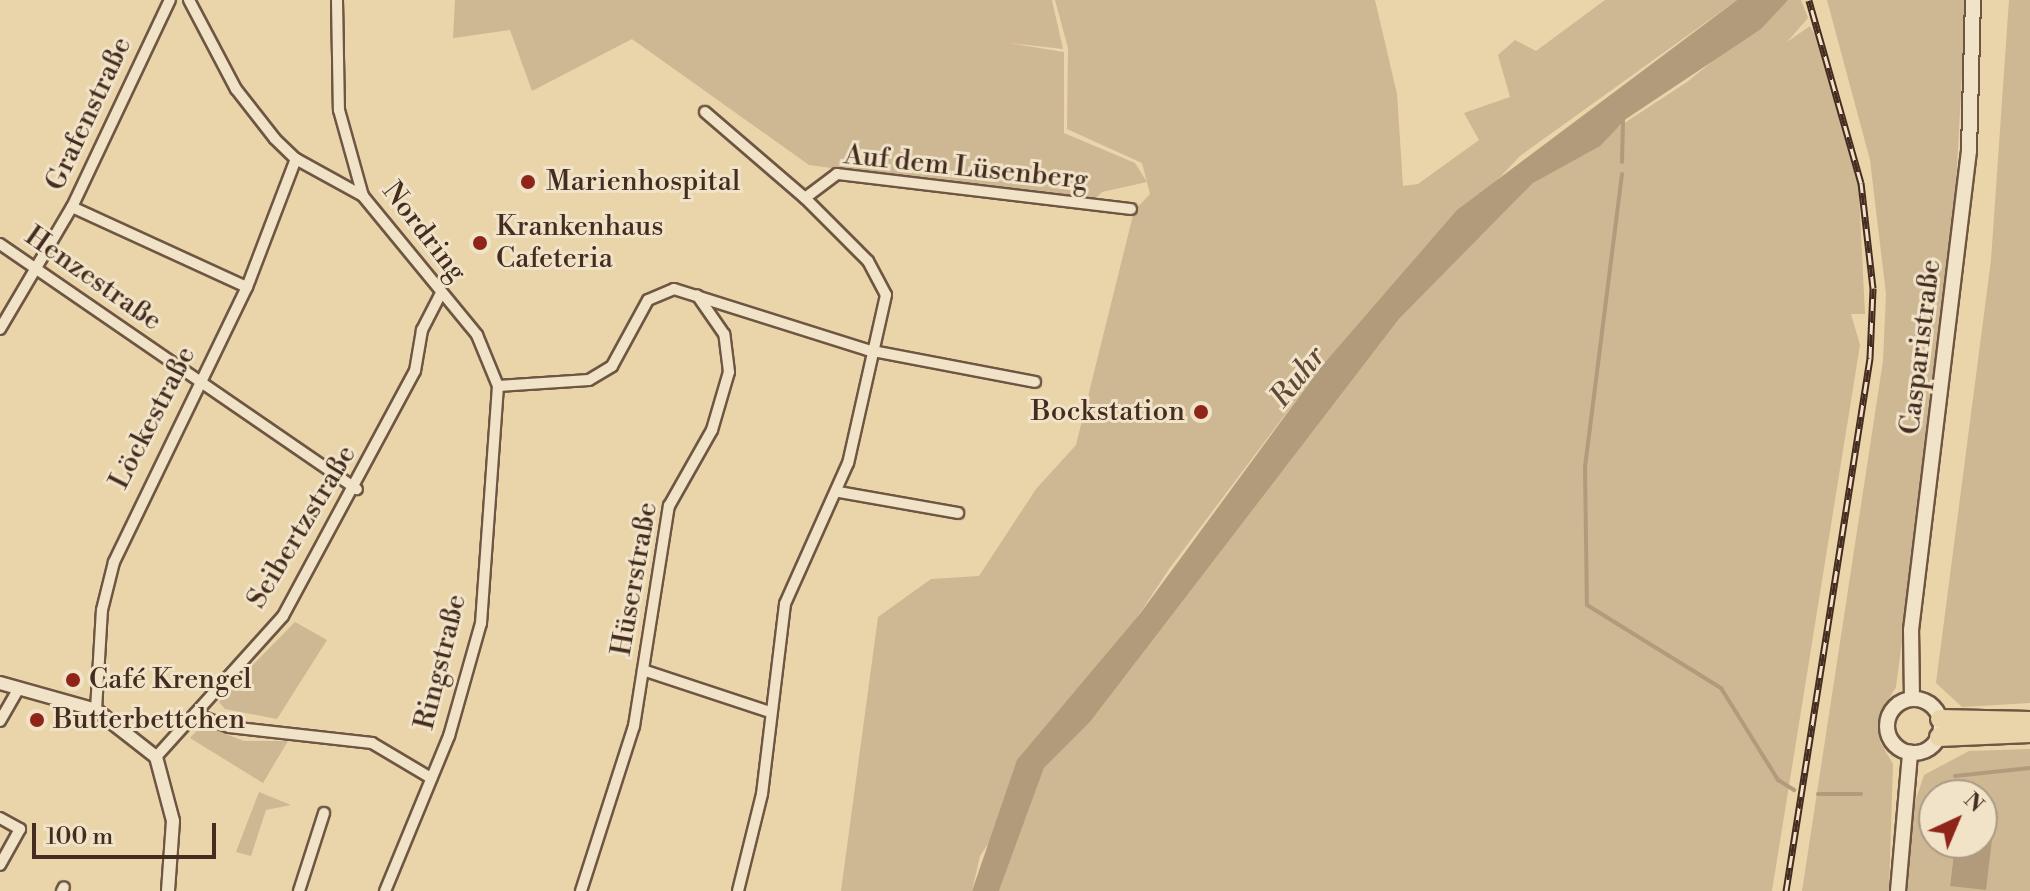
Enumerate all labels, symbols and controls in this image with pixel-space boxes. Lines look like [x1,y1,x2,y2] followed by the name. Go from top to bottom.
[39,32,139,196] street label: Grafenstraße
[842,138,1090,198] street label: Auf dem Lüsenberg
[546,165,740,199] place label: Marienhospital
[517,171,539,193] marker: Marienhospital
[375,176,473,288] street label: Nordring
[496,210,664,276] place label: Krankenhaus Cafeteria
[18,220,168,338] street label: Henzestraße
[471,234,489,252] marker: Krankenhaus Cafeteria
[1894,257,1948,437] street label: Casparistraße
[1263,339,1333,415] water label: Ruhr
[103,341,203,495] street label: Löckestraße
[1031,395,1185,429] place label: Bockstation
[1192,403,1210,421] marker: Bockstation
[240,439,364,615] street label: Seibertzstraße
[605,500,665,658] street label: Hüserstraße
[408,591,474,733] street label: Ringstraße
[89,663,252,697] place label: Café Krengel
[64,671,82,689] marker: Café Krengel
[53,703,245,737] place label: Butterbettchen
[28,711,46,729] marker: Butterbettchen
[1918,779,1998,859] north arrow
[1958,787,1989,819] text: N
[36,807,220,857] scale bar
[46,822,113,852] text: 100 m

